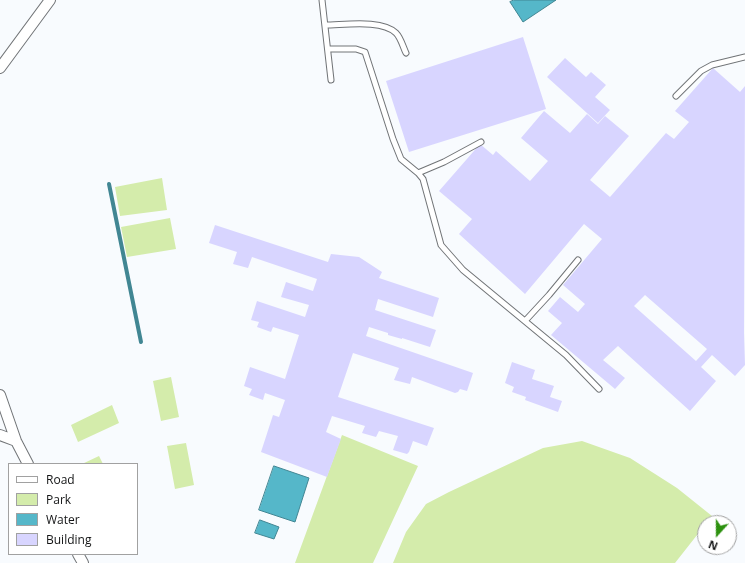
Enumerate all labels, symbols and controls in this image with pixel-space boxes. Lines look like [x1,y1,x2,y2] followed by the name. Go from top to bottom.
[8,463,138,555] legend
[46,471,75,488] text: Road
[46,491,71,508] text: Park
[46,511,80,528] text: Water
[697,515,737,555] north arrow
[46,531,91,548] text: Building
[706,537,720,554] text: N

